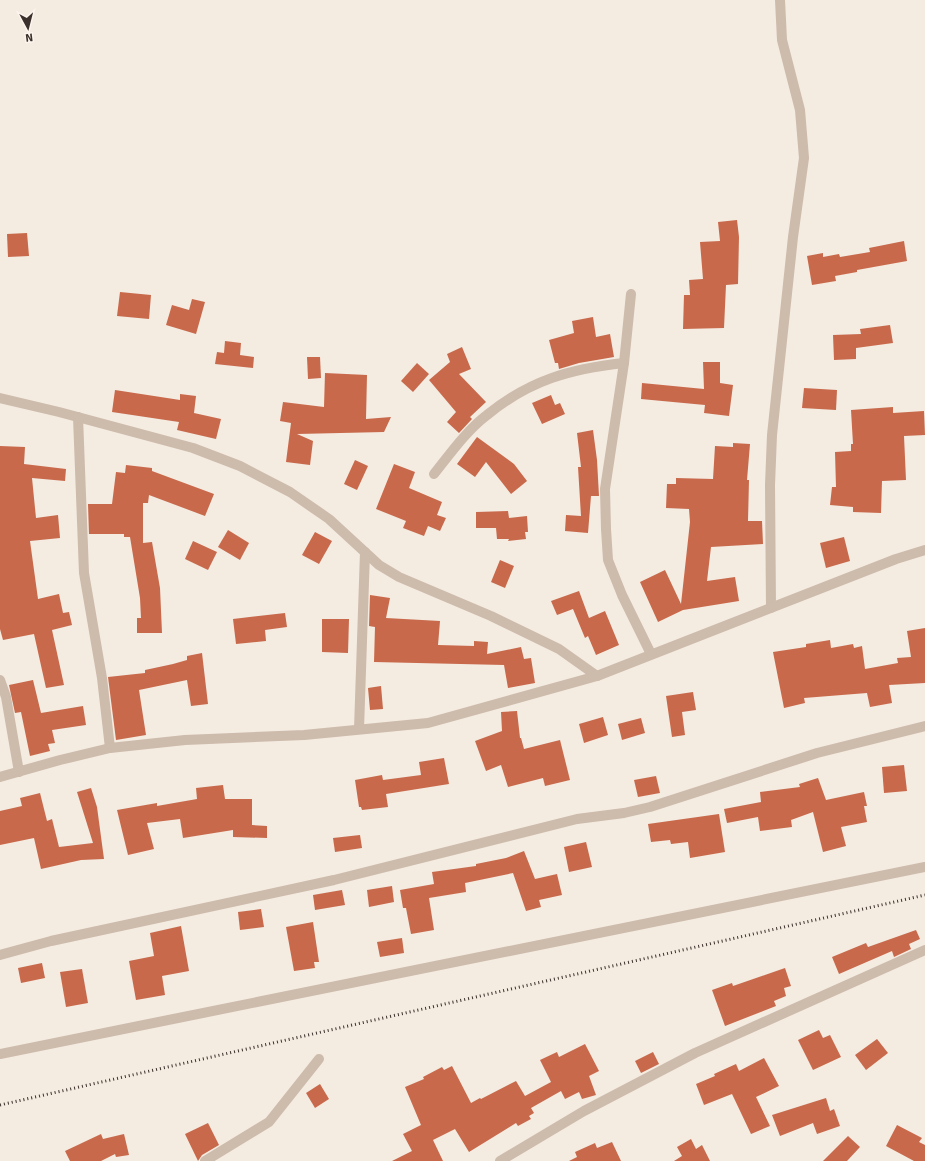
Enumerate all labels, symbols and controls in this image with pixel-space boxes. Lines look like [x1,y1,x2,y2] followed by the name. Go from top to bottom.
[8,8,48,48] north arrow
[25,31,34,44] text: N

